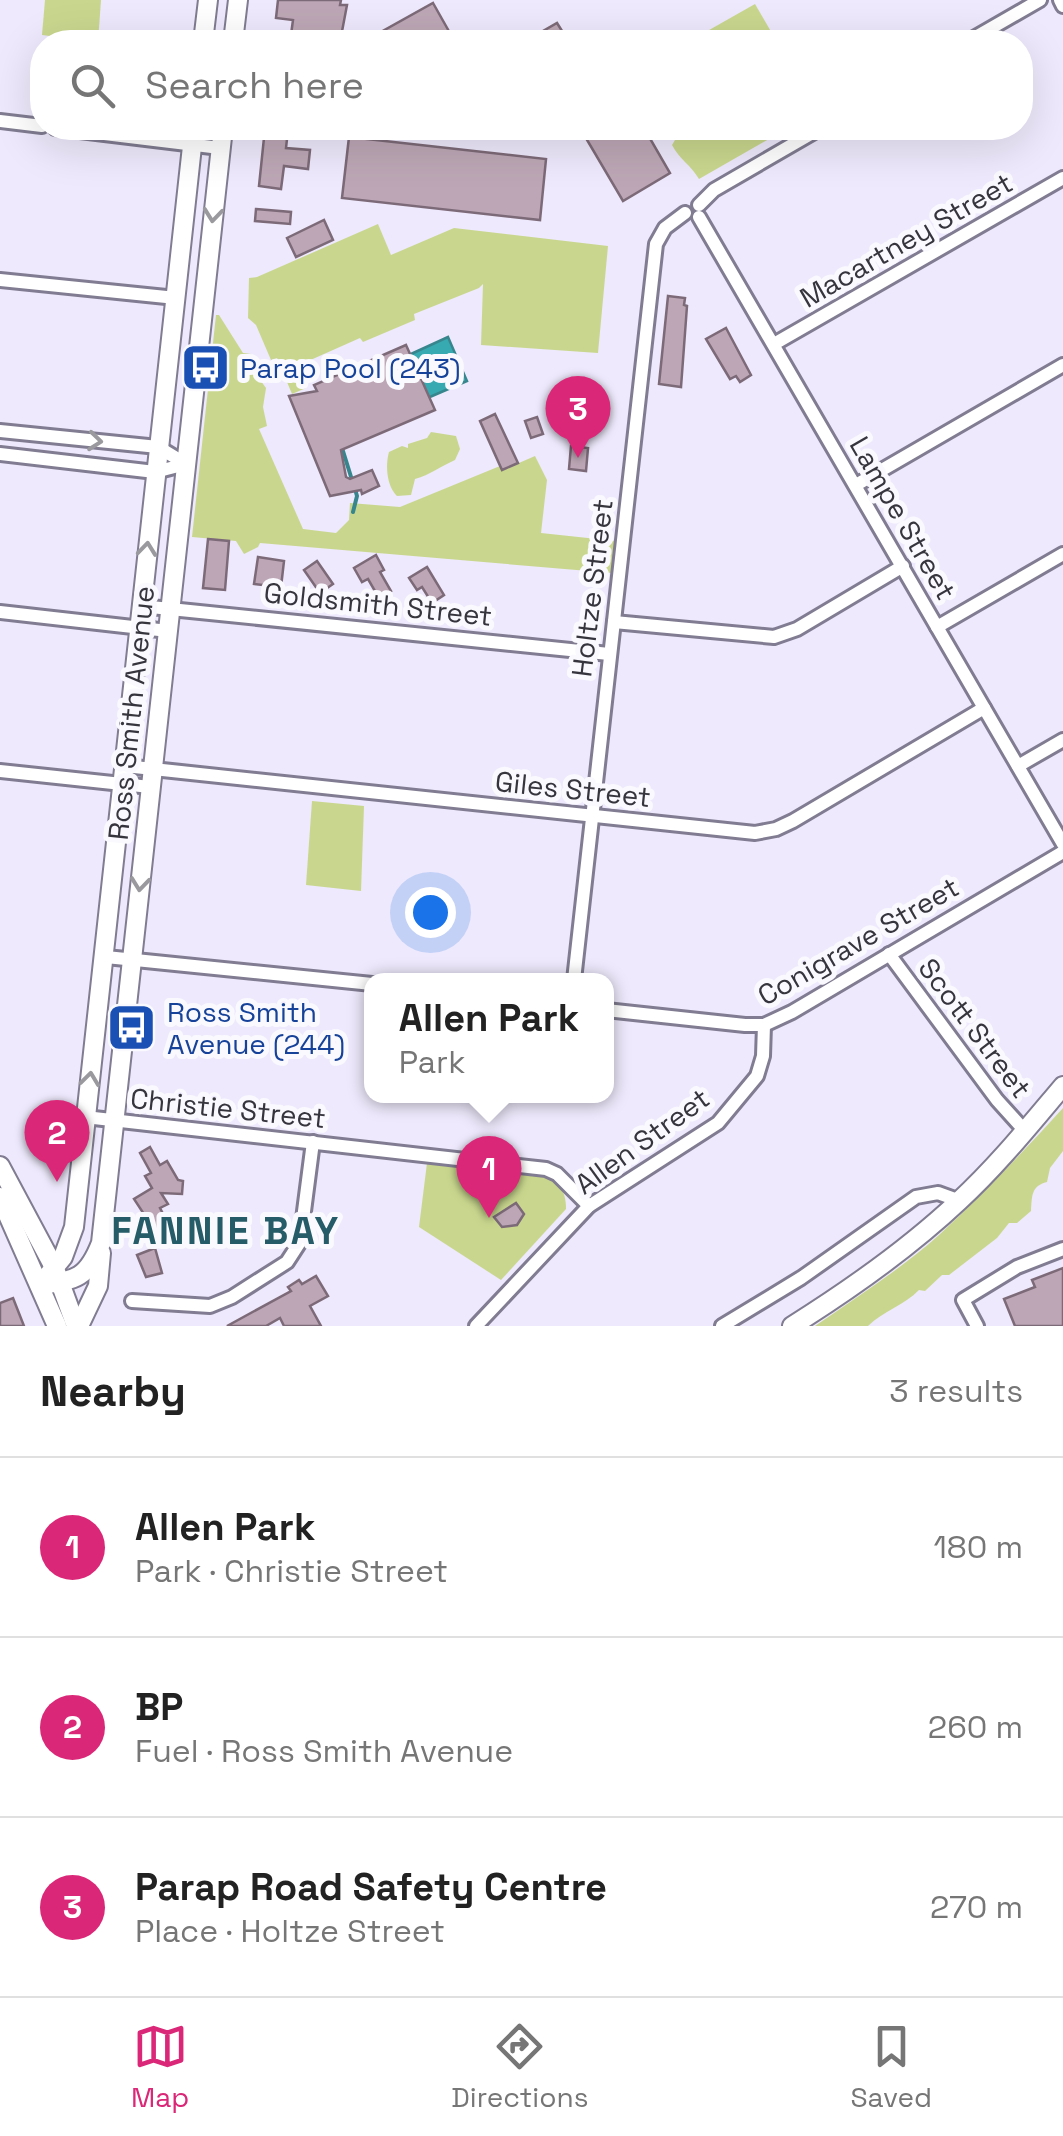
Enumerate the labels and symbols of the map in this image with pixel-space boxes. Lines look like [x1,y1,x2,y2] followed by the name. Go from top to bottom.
[793,164,1019,316] street label: Macartney Street
[203,208,224,224] one-way arrow
[179,342,231,394] bus stop icon: Parap Pool (243)
[240,350,461,386] place label: Parap Pool (243)
[546,376,610,458] pin: 3
[88,429,104,451] one-way arrow
[842,430,964,606] street label: Lampe Street
[563,497,621,679] street label: Holtze Street
[136,541,157,557] one-way arrow
[262,574,494,634] street label: Goldsmith Street
[100,584,162,842] street label: Ross Smith Avenue
[493,763,653,815] street label: Giles Street
[751,869,965,1013] street label: Conigrave Street
[130,877,151,893] one-way arrow
[405,887,456,938] your location
[911,951,1039,1105] street label: Scott Street
[167,994,345,1062] place label: Ross Smith Avenue (244)
[106,1002,158,1054] bus stop icon: Ross Smith Avenue (244)
[79,1070,100,1086] one-way arrow
[129,1080,327,1136] street label: Christie Street
[568,1080,716,1202] street label: Allen Street
[24,1100,90,1182] pin: 2
[456,1136,522,1218] pin: 1
[111,1207,341,1255] district label: FANNIE BAY

